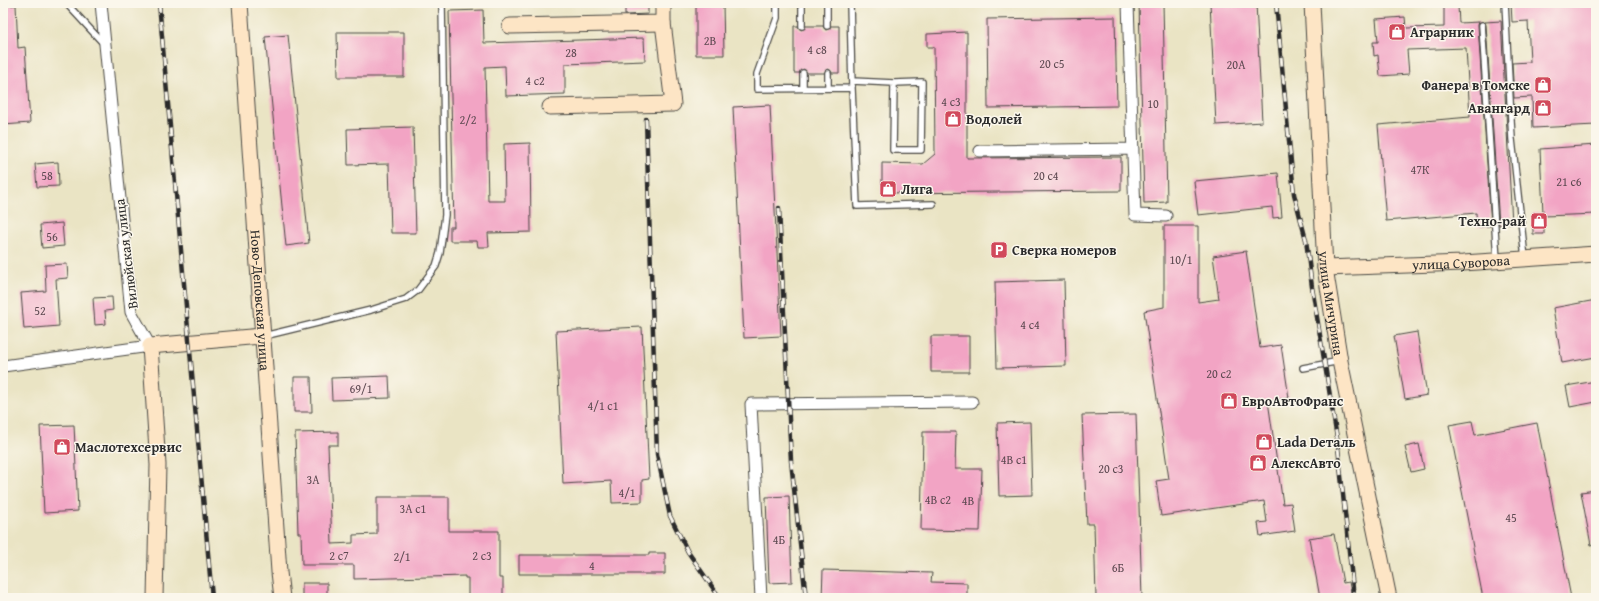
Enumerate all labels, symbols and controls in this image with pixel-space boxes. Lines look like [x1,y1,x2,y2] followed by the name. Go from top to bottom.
[1387,22,1407,42] shop icon: Аграрник
[1410,22,1475,42] place label: Аграрник
[704,32,716,49] house number: 2В
[807,41,827,58] house number: 4 с8
[565,44,577,61] house number: 28
[1039,55,1065,72] house number: 20 с5
[1227,56,1246,73] house number: 20А
[525,72,545,89] house number: 4 с2
[1421,75,1530,95] place label: Фанера в Томске
[1533,75,1553,95] shop icon: Фанера в Томске
[941,93,961,110] house number: 4 с3
[1147,95,1159,112] house number: 10
[1468,98,1530,118] place label: Авангард
[1533,98,1553,118] shop icon: Авангард
[943,109,963,129] shop icon: Водолей
[966,109,1022,129] place label: Водолей
[459,111,477,128] house number: 2/2
[1411,161,1430,178] house number: 47К
[41,167,53,184] house number: 58
[1033,167,1059,184] house number: 20 с4
[1556,173,1582,190] house number: 21 с6
[878,179,898,199] shop icon: Лига
[901,179,933,199] place label: Лига
[109,198,143,310] street label: Вилюйская улица
[1458,211,1526,231] place label: Техно-рай
[1529,211,1549,231] shop icon: Техно-рай
[46,228,58,245] house number: 56
[246,229,275,372] street label: Ново-Деповская улица
[989,240,1009,260] parking icon: Сверка номеров
[1012,240,1117,260] place label: Сверка номеров
[1314,249,1349,357] street label: улица Мичурина
[1411,250,1511,275] street label: улица Суворова
[1170,251,1193,268] house number: 10/1
[34,302,46,319] house number: 52
[1020,316,1040,333] house number: 4 с4
[1206,365,1232,382] house number: 20 с2
[350,380,373,397] house number: 69/1
[1219,391,1239,411] shop icon: ЕвроАвтоФранс
[1242,391,1344,411] place label: ЕвроАвтоФранс
[588,397,619,414] house number: 4/1 с1
[1254,432,1274,452] shop icon: Lada Dеталь
[1277,432,1356,452] place label: Lada Dеталь
[52,437,72,457] shop icon: Маслотехсервис
[75,437,182,457] place label: Маслотехсервис
[1001,451,1027,468] house number: 4В с1
[1248,453,1268,473] shop icon: АлексАвто
[1271,453,1341,473] place label: АлексАвто
[1098,460,1124,477] house number: 20 с3
[306,471,320,488] house number: 3А
[618,484,636,501] house number: 4/1
[925,491,951,508] house number: 4В с2
[962,492,974,509] house number: 4В
[400,500,427,517] house number: 3А с1
[1505,509,1517,526] house number: 45
[773,531,785,548] house number: 4Б
[329,547,349,564] house number: 2 с7
[472,547,492,564] house number: 2 с3
[393,548,411,565] house number: 2/1
[589,557,595,574] house number: 4
[1112,559,1124,576] house number: 6Б

